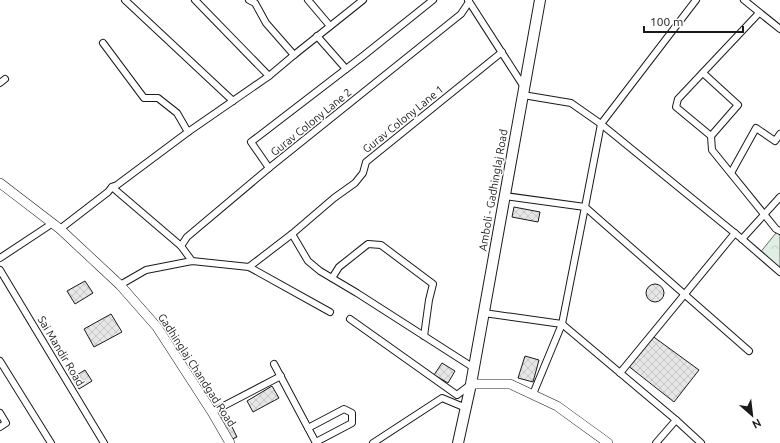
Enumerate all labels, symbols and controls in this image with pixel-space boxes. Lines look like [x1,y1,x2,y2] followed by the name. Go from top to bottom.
[644,8,743,34] scale bar
[650,15,683,28] text: 100 m
[360,83,446,155] street label: Gurav Colony Lane 1
[268,86,354,158] street label: Gurav Colony Lane 2
[476,128,510,252] street label: Amboli - Gadhinglaj Road
[156,311,238,429] street label: Gadhinglaj Chandgad Road
[35,314,87,388] street label: Sai Mandir Road
[732,395,772,435] north arrow
[750,417,763,431] text: N

